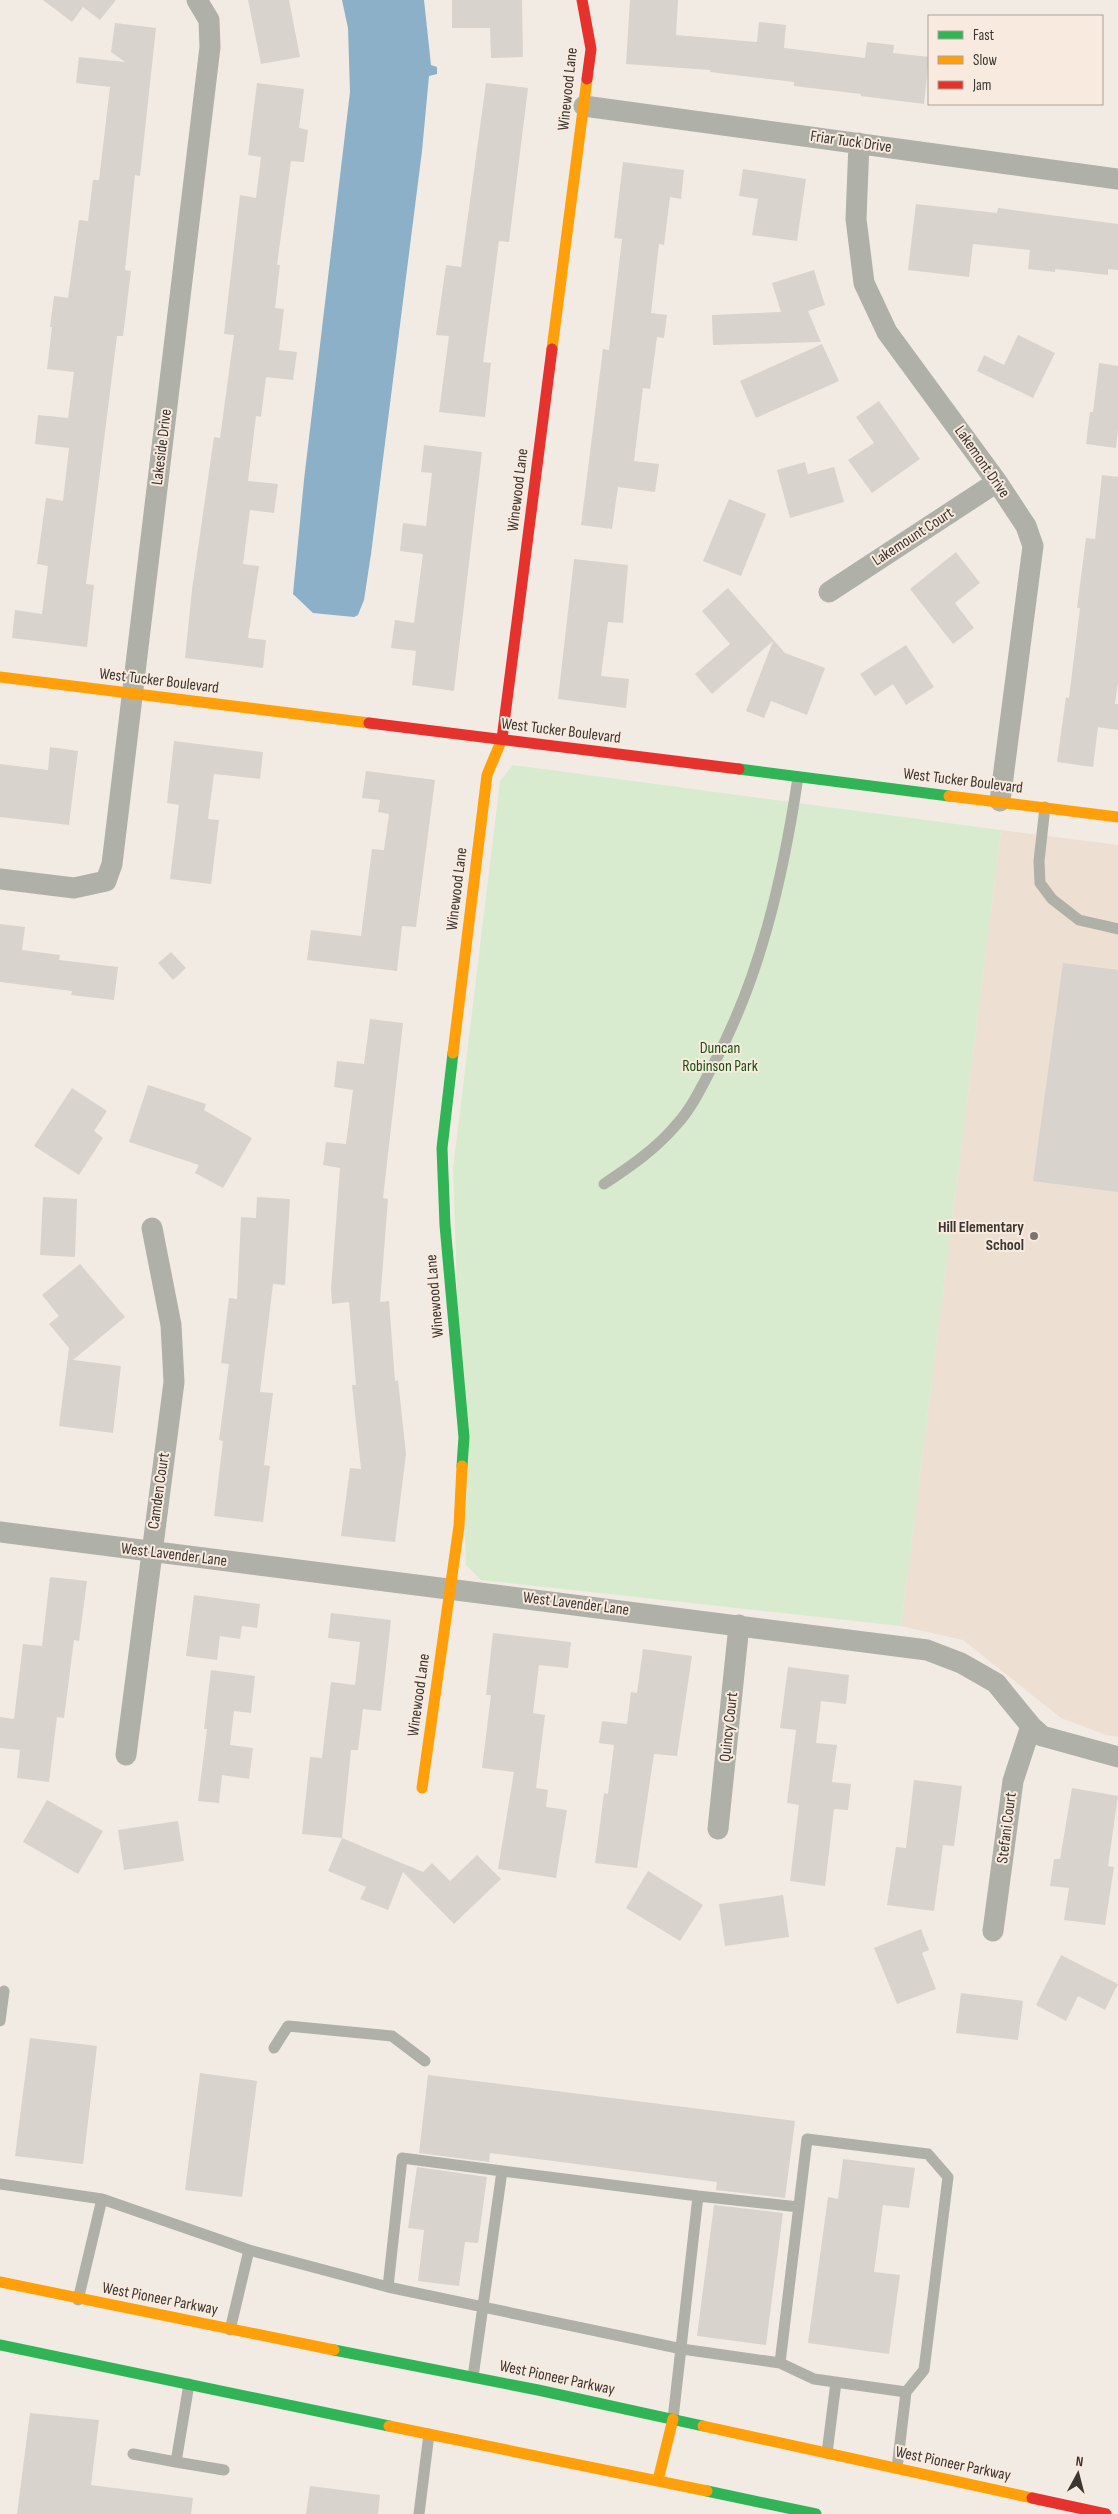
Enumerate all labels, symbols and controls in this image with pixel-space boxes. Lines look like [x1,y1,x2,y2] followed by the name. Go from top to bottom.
[928,15,1103,105] legend
[973,26,995,45] text: Fast
[554,47,582,131] street label: Winewood Lane
[973,51,997,70] text: Slow
[972,76,991,95] text: Jam
[809,127,893,157] street label: Friar Tuck Drive
[148,408,176,486] street label: Lakeside Drive
[950,422,1014,502] street label: Lakemont Drive
[503,447,533,533] street label: Winewood Lane
[869,504,957,570] street label: Lakemount Court
[98,664,220,698] street label: West Tucker Boulevard
[500,714,622,748] street label: West Tucker Boulevard
[902,764,1024,798] street label: West Tucker Boulevard
[442,846,472,932] street label: Winewood Lane
[682,1039,758,1076] park label: Duncan Robinson Park
[938,1218,1024,1255] place label: Hill Elementary School
[1028,1230,1040,1242] marker: Hill Elementary School
[422,1254,448,1338] street label: Winewood Lane
[144,1451,174,1530] street label: Camden Court
[120,1539,228,1571] street label: West Lavender Lane
[522,1588,630,1620] street label: West Lavender Lane
[404,1652,434,1738] street label: Winewood Lane
[716,1691,742,1763] street label: Quincy Court
[993,1791,1021,1865] street label: Stefani Court
[101,2278,219,2320] street label: West Pioneer Parkway
[498,2357,616,2399] street label: West Pioneer Parkway
[894,2443,1012,2485] street label: West Pioneer Parkway
[1053,2449,1103,2499] north arrow
[1075,2453,1084,2470] text: N

